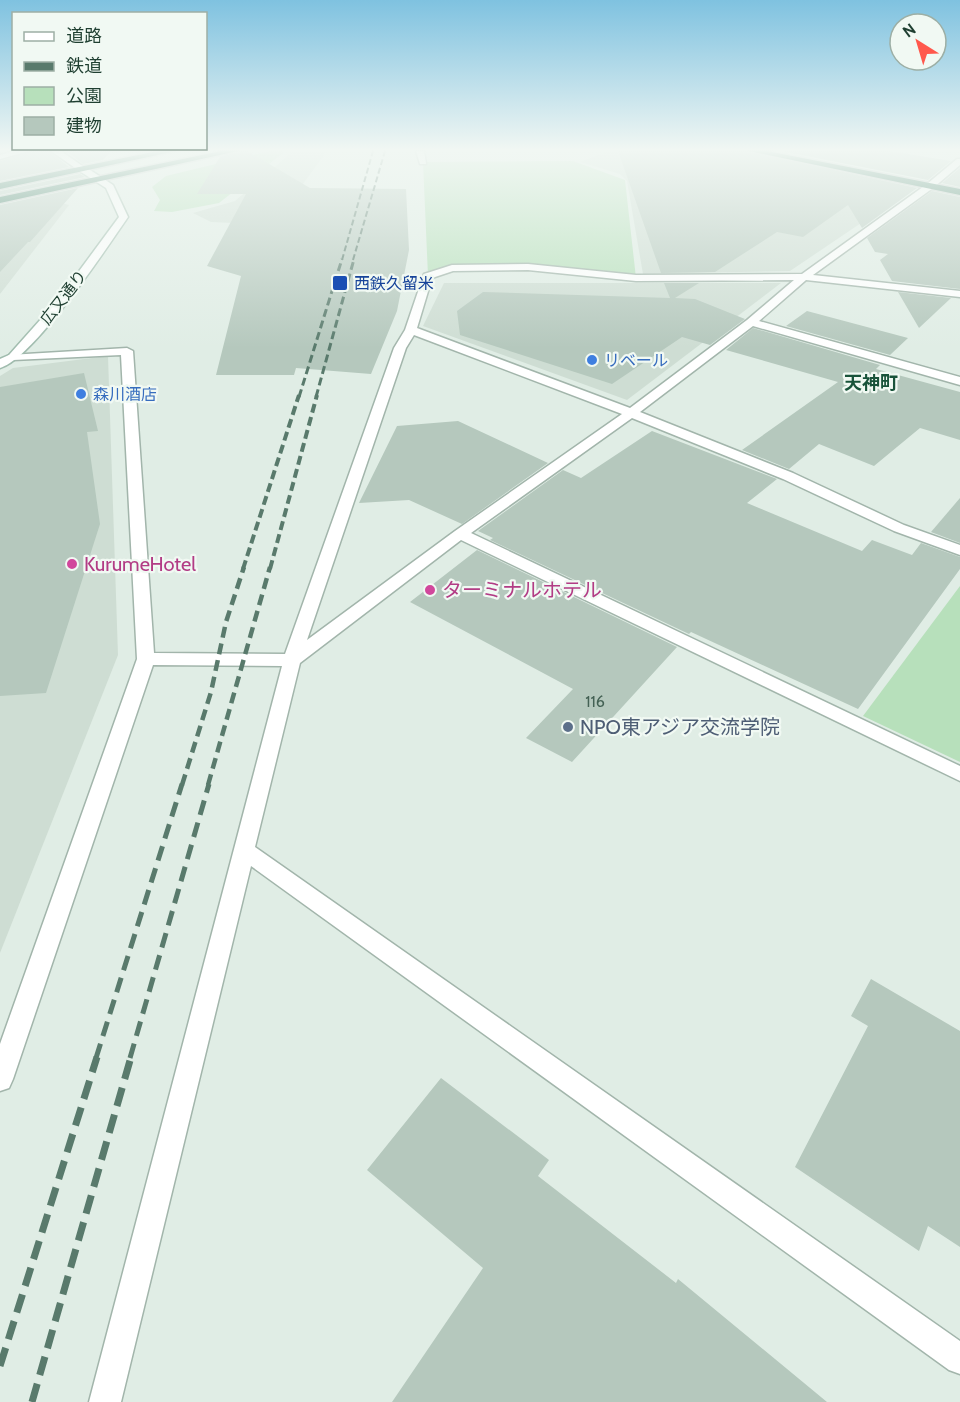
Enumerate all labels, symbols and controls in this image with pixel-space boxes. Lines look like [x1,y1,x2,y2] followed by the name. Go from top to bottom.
[12,12,207,150] legend
[888,12,948,72] north arrow
[899,19,920,41] text: N
[66,25,102,47] text: 道路
[66,55,102,77] text: 鉄道
[66,85,102,107] text: 公園
[66,115,102,137] text: 建物
[36,266,91,328] street label: 広又通り
[331,274,349,292] marker: 西鉄久留米
[354,274,434,293] place label: 西鉄久留米
[604,351,668,370] place label: リベール
[585,353,599,367] marker: リベール
[844,372,898,394] district label: 天神町
[93,385,157,404] place label: 森川酒店
[74,387,88,401] marker: 森川酒店
[84,552,196,576] place label: KurumeHotel
[65,557,79,571] marker: KurumeHotel
[442,578,602,602] place label: ターミナルホテル
[423,583,437,597] marker: ターミナルホテル
[585,692,605,711] house number: 116
[580,715,780,739] place label: NPO東アジア交流学院
[561,720,575,734] marker: NPO東アジア交流学院

